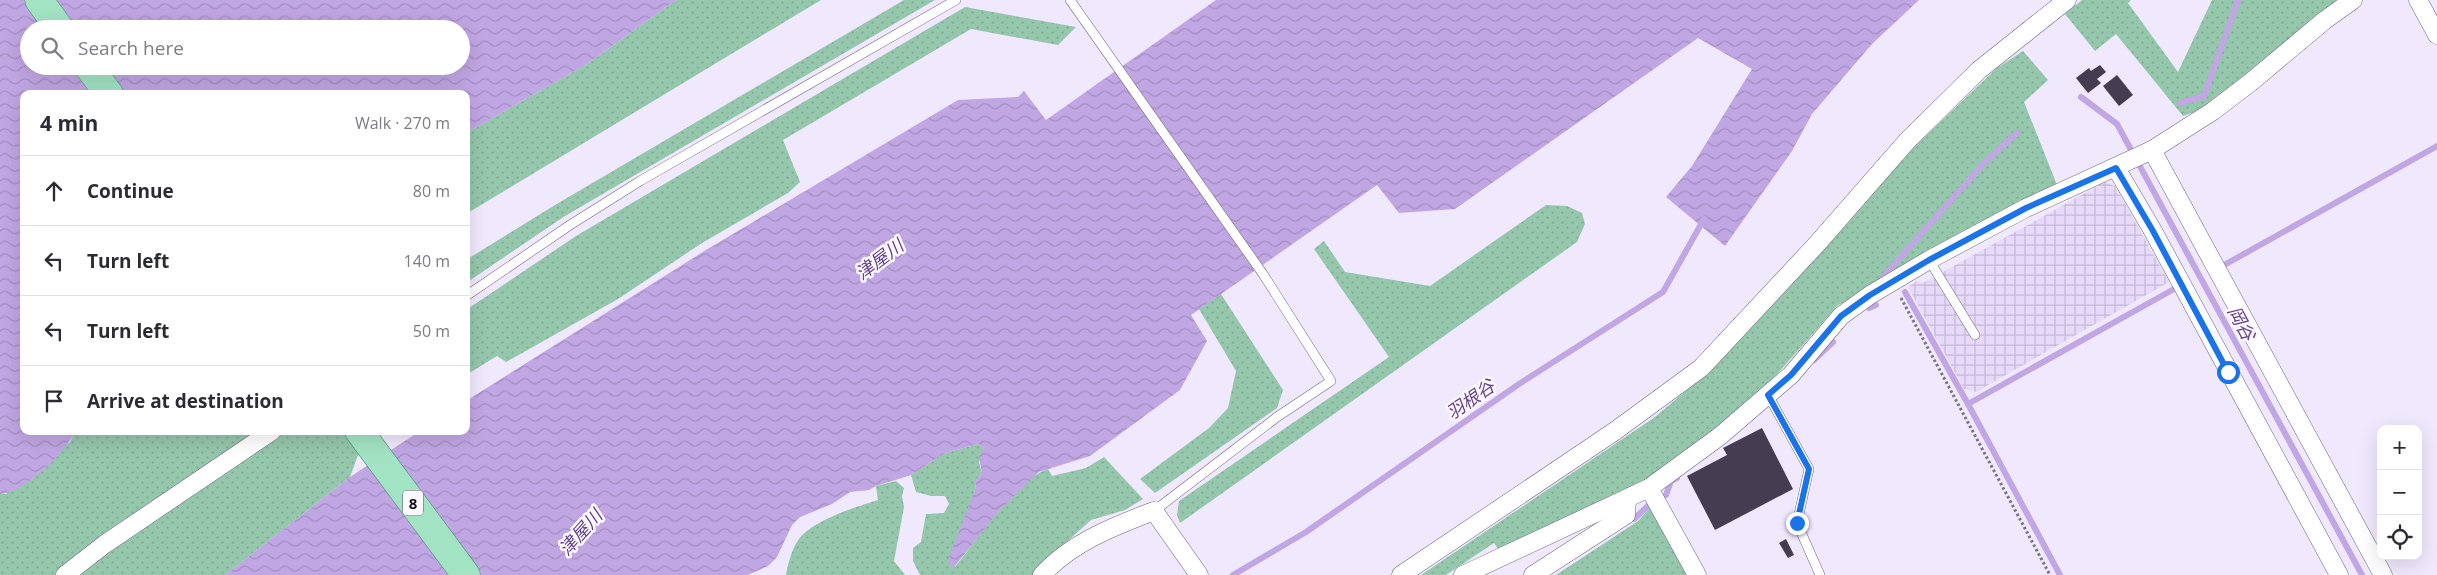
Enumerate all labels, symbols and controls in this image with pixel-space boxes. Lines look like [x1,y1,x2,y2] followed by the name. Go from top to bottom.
[20,20,470,75] search box
[38,34,66,62] icon: search
[78,35,184,61] text: Search here
[40,109,98,137] text: 4 min
[355,112,450,134] text: Walk · 270 m
[40,177,68,205] icon: ahead
[87,178,174,204] text: Continue
[413,180,450,202] text: 80 m
[850,232,909,285] water label: 津屋川
[40,247,68,275] icon: left
[87,248,169,274] text: Turn left
[404,250,450,272] text: 140 m
[2223,301,2262,346] water label: 岡谷
[40,317,68,345] icon: left
[87,318,169,344] text: Turn left
[413,320,450,342] text: 50 m
[2217,361,2240,384] route start
[1441,373,1501,424] water label: 羽根谷
[40,387,68,415] icon: arrive
[87,388,284,414] text: Arrive at destination
[2377,425,2422,560] map controls
[2377,425,2422,470] button: +
[2377,470,2422,515] button: −
[403,490,423,516] road number: 8
[553,502,608,560] water label: 津屋川
[1786,512,1809,535] route end
[2377,515,2422,560] button: locate

